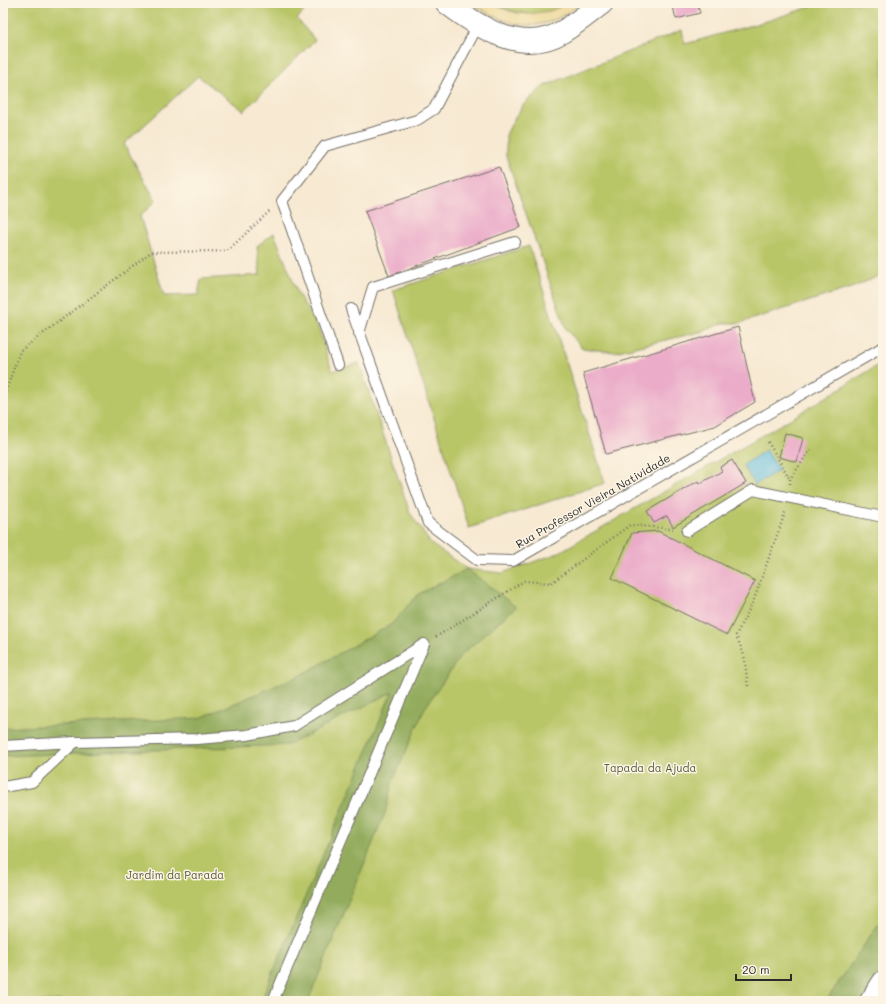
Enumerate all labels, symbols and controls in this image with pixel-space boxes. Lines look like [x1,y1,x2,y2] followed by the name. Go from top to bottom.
[513,450,673,551] street label: Rua Professor Vieira Natividade
[604,760,696,775] park label: Tapada da Ajuda
[126,867,224,882] park label: Jardim da Parada
[736,956,791,982] scale bar
[742,961,770,977] text: 20 m

